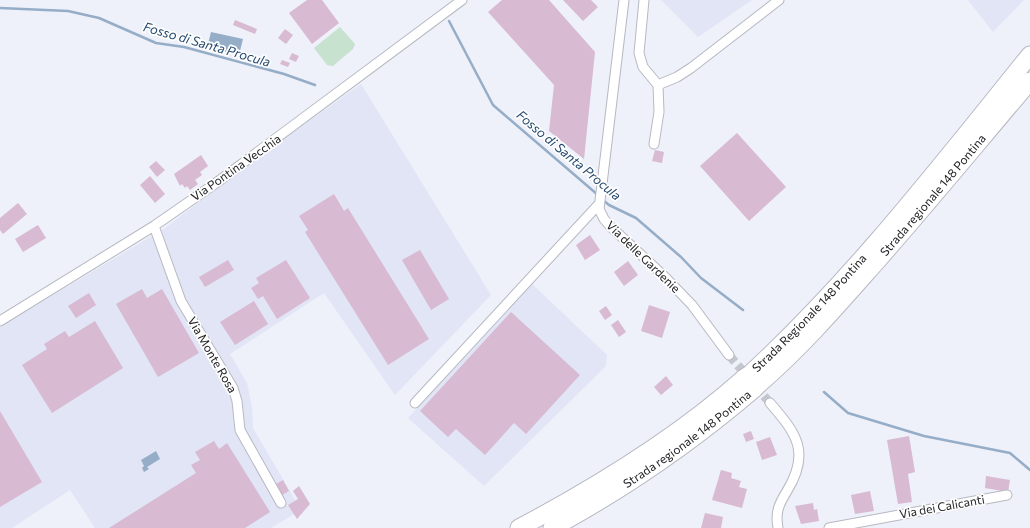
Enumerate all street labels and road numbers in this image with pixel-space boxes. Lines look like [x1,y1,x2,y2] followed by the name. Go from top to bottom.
[188,131,283,203] street label: Via Pontina Vecchia
[877,131,988,258] street label: Strada regionale 148 Pontina
[604,218,683,295] street label: Via delle Gardenie
[749,251,869,374] street label: Strada Regionale 148 Pontina
[185,314,240,395] street label: Via Monte Rosa
[620,387,753,490] street label: Strada regionale 148 Pontina
[898,492,986,520] street label: Via dei Calicanti

